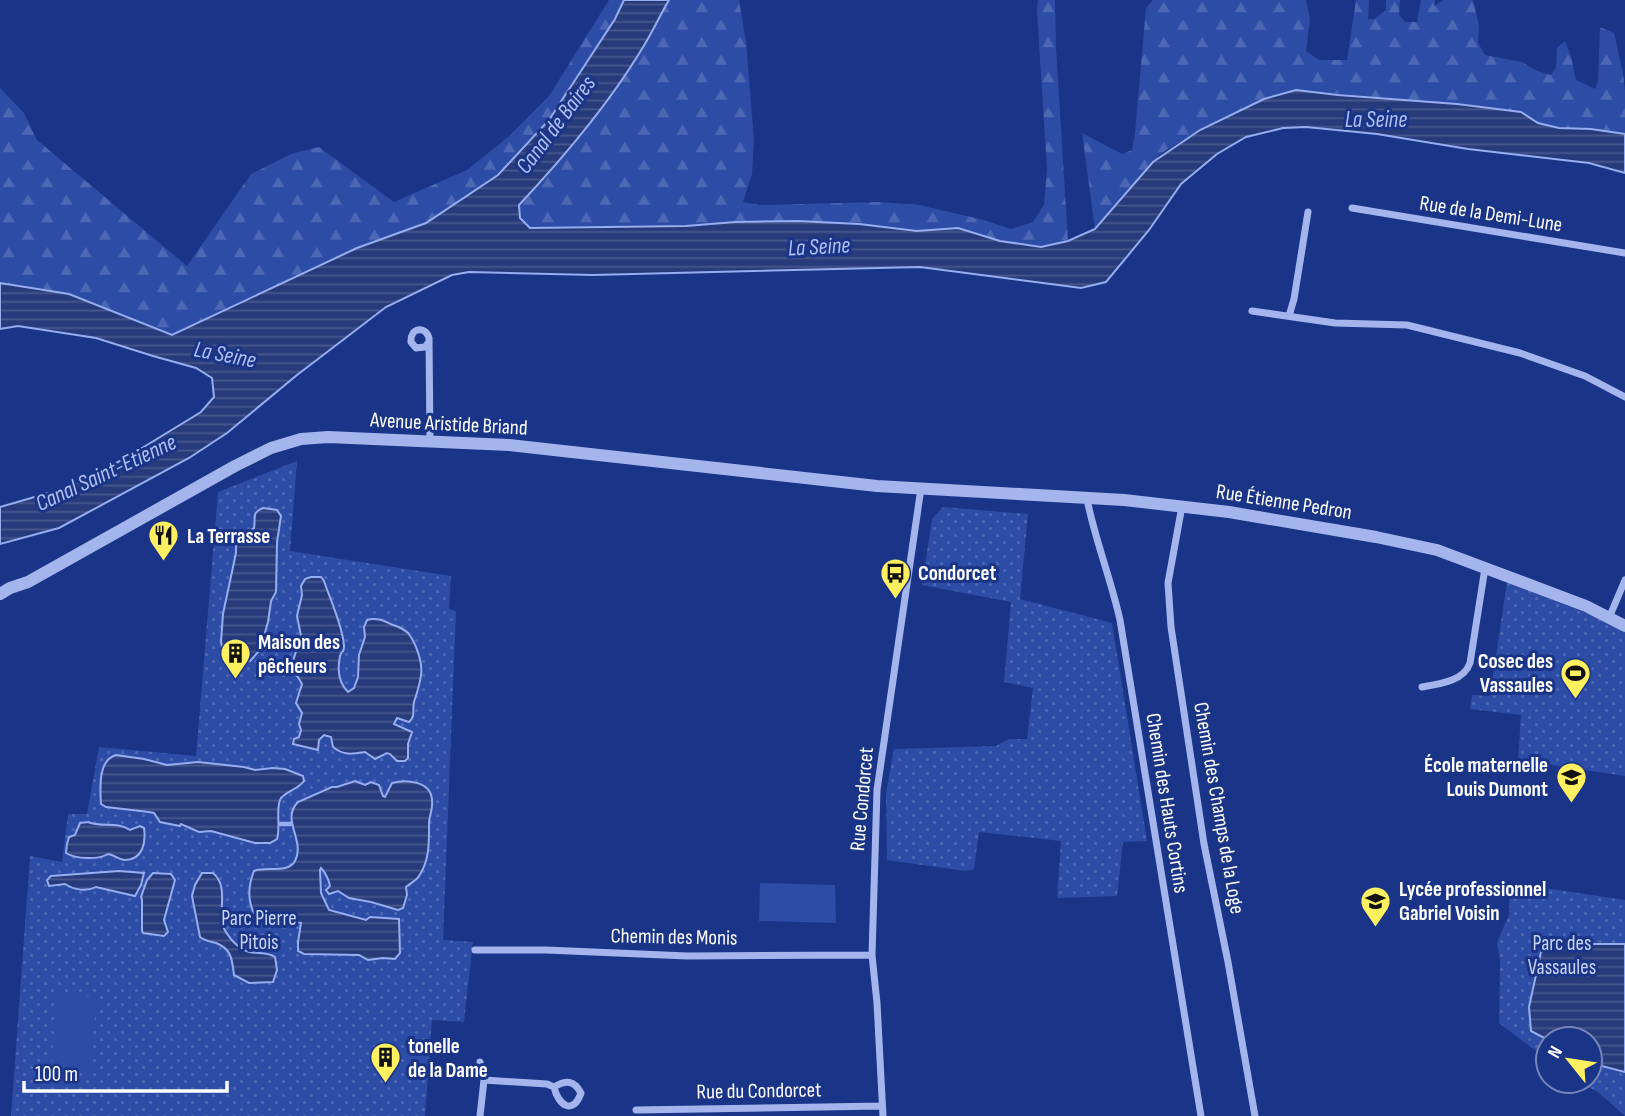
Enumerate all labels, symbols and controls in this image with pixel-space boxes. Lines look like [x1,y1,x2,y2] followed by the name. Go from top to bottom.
[510,70,602,180] water label: Canal de Baires
[1345,106,1407,134] water label: La Seine
[1418,190,1564,238] street label: Rue de la Demi-Lune
[787,231,851,263] water label: La Seine
[192,335,258,375] water label: La Seine
[369,407,528,441] street label: Avenue Aristide Briand
[31,428,181,518] water label: Canal Saint-Etienne
[1214,479,1354,525] street label: Rue Étienne Pedron
[147,519,181,563] restaurant icon: La Terrasse
[187,524,270,549] place label: La Terrasse
[878,556,912,600] bus stop icon: Condorcet
[918,561,996,586] place label: Condorcet
[258,630,340,679] place label: Maison des pêcheurs
[218,637,252,681] building icon: Maison des pêcheurs
[1478,649,1553,698] place label: Cosec des Vassaules
[1559,656,1593,700] sports icon: Cosec des Vassaules
[1188,700,1250,916] street label: Chemin des Champs de la Loge
[1140,711,1194,895] street label: Chemin des Hauts Cortins
[845,746,879,852] street label: Rue Condorcet
[1424,753,1548,802] place label: École maternelle Louis Dumont
[1554,760,1588,804] school or university icon: École maternelle Louis Dumont
[1399,877,1546,926] place label: Lycée professionnel Gabriel Voisin
[1359,884,1393,928] school or university icon: Lycée professionnel Gabriel Voisin
[221,906,297,955] park label: Parc Pierre Pitois
[610,923,738,951] street label: Chemin des Monis
[1528,931,1596,980] park label: Parc des Vassaules
[1534,1025,1604,1095] north arrow
[408,1034,488,1083] place label: tonelle de la Dame
[368,1041,402,1085] building icon: tonelle de la Dame
[1543,1042,1568,1062] text: N
[24,1050,228,1094] scale bar
[35,1062,78,1087] text: 100 m
[696,1077,822,1105] street label: Rue du Condorcet

